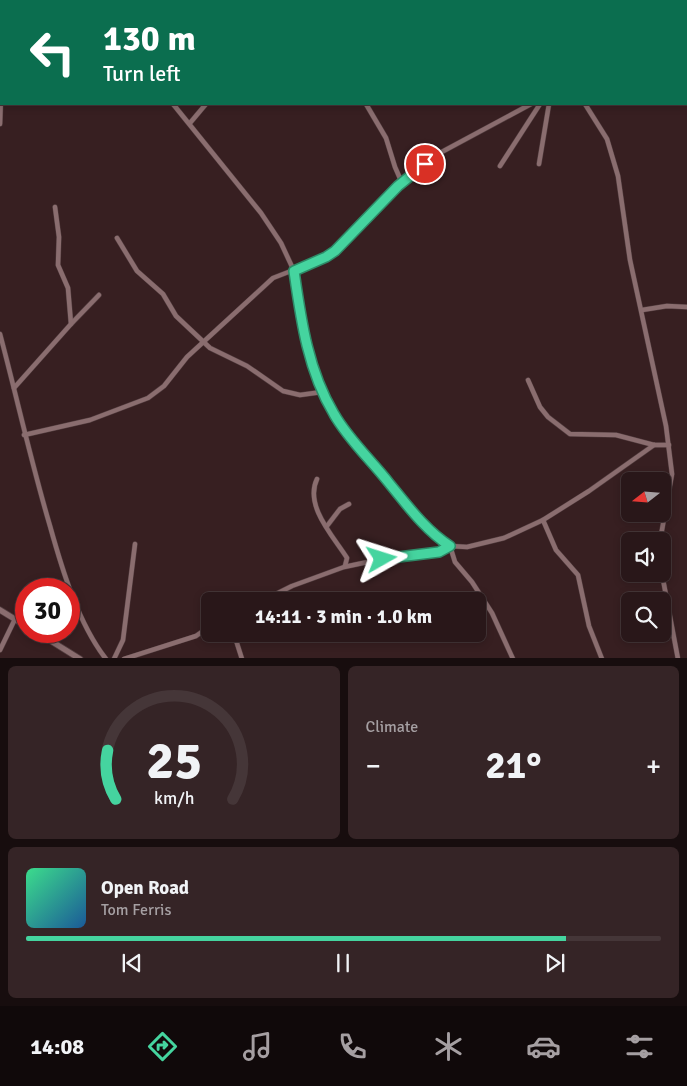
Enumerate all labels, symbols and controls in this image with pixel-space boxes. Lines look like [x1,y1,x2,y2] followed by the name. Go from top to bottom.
[103,17,196,60] text: 130 m
[20,20,85,85] icon: left
[103,60,181,87] text: Turn left
[404,143,446,185] pin
[411,150,439,178] icon: arrive
[621,472,671,522] north arrow
[621,472,671,642] map controls
[355,532,407,584] position arrow
[621,532,671,582] button: sound
[15,578,80,643] speed limit sign: 30
[621,592,671,642] button: search
[255,605,432,629] text: 14:11 · 3 min · 1.0 km
[366,717,418,737] text: Climate
[146,729,202,793] text: 25
[485,742,541,789] text: 21°
[366,749,381,783] text: −
[646,749,661,783] text: +
[154,787,194,809] text: km/h
[101,876,189,900] text: Open Road
[101,900,171,920] text: Tom Ferris
[118,949,146,977] icon: previous
[329,949,357,977] icon: pause
[541,949,569,977] icon: next
[145,1029,180,1064] icon: directions
[240,1029,275,1064] icon: music
[335,1029,370,1064] icon: phone
[431,1029,466,1064] icon: climate
[526,1029,561,1064] icon: car
[622,1029,657,1064] icon: filters
[30,1033,84,1060] text: 14:08

